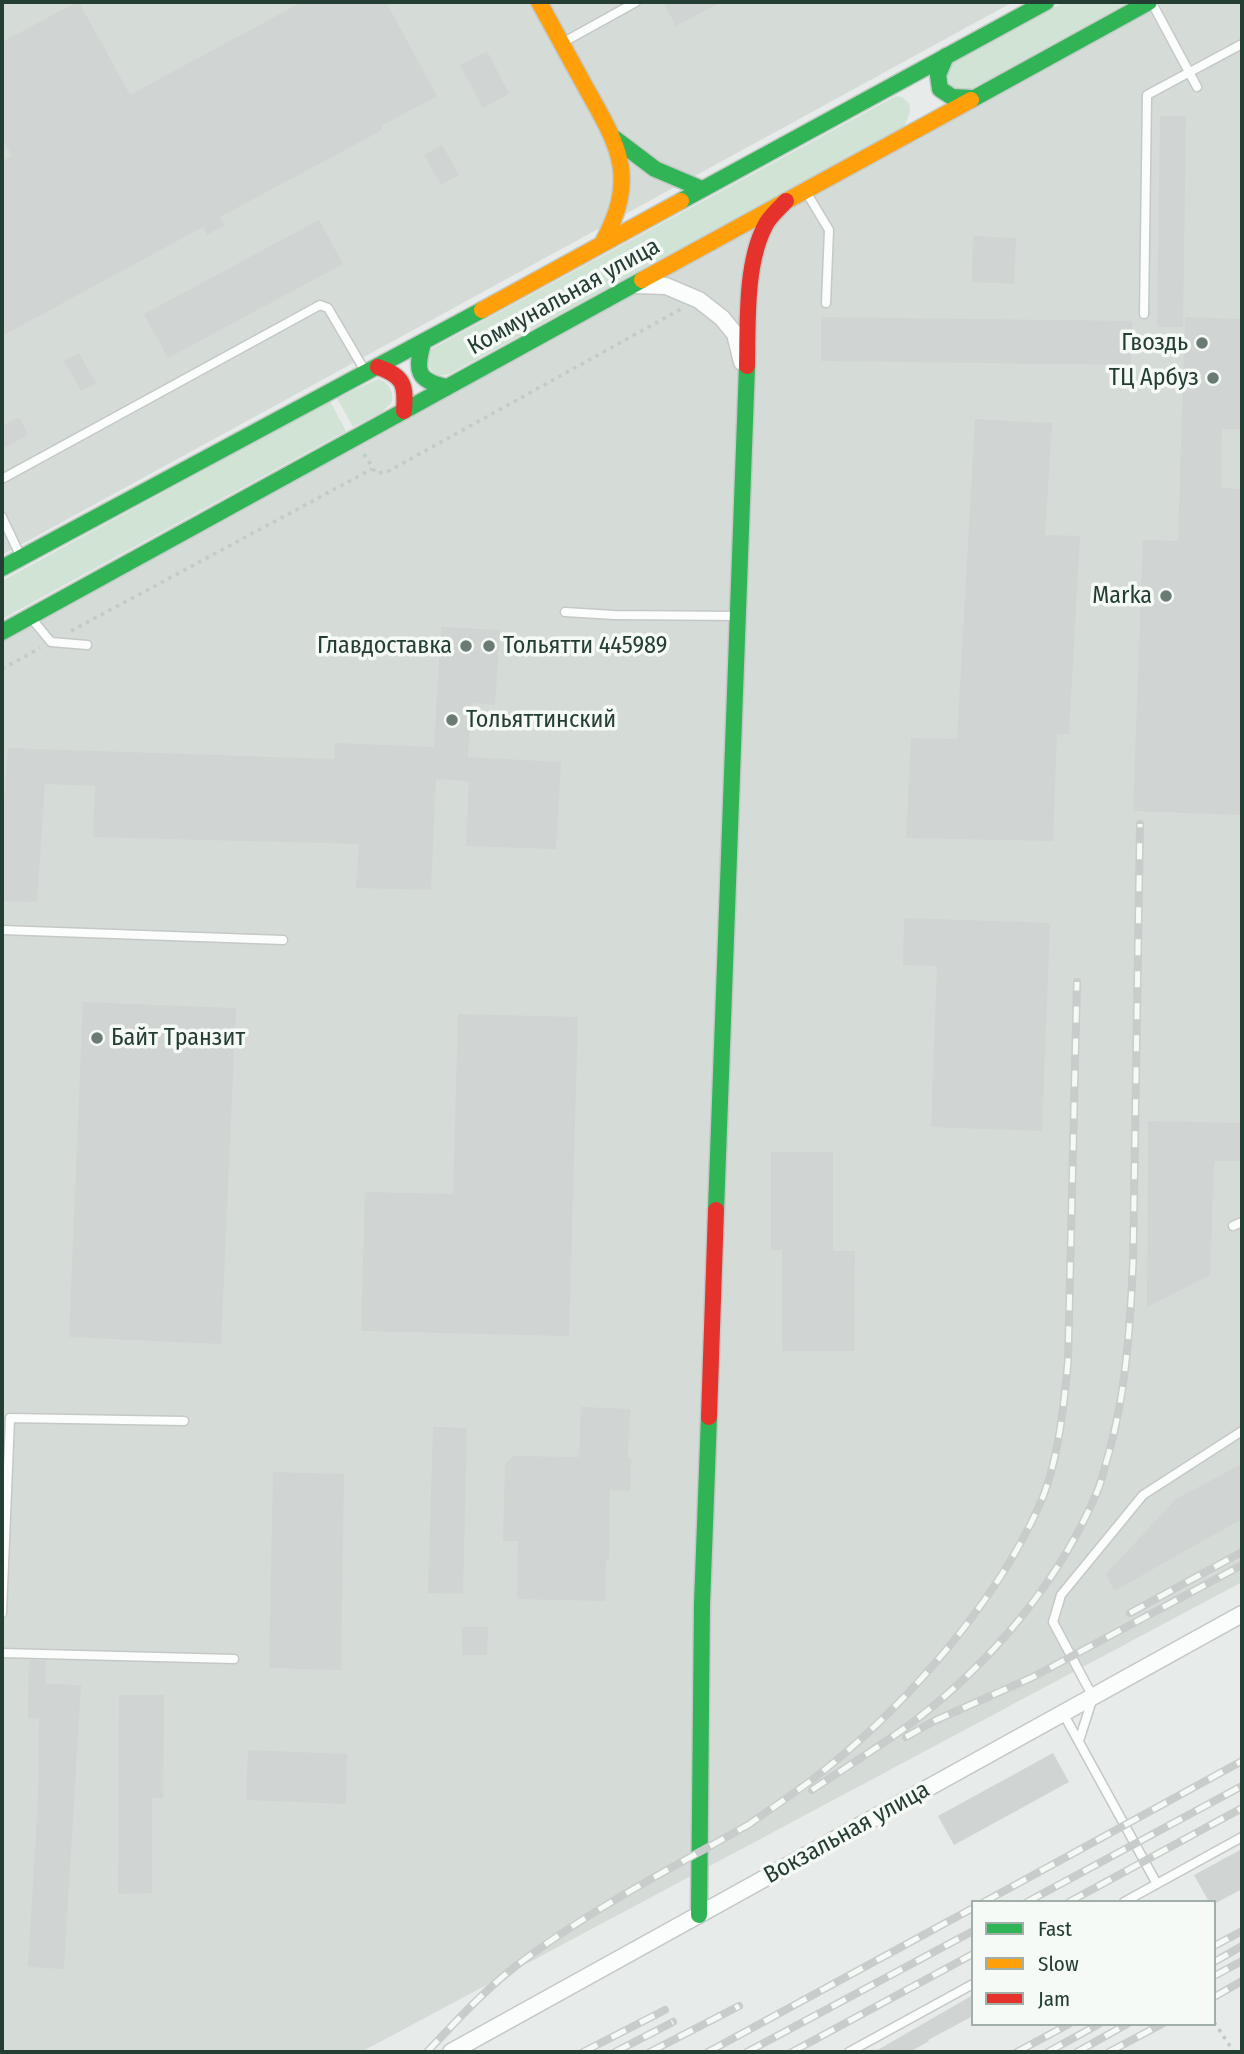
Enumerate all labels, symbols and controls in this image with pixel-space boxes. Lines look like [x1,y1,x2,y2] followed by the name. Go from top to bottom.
[463,232,665,362] street label: Коммунальная улица
[1121,329,1188,357] place label: Гвоздь
[1194,335,1210,351] marker: Гвоздь
[1109,364,1199,392] place label: ТЦ Арбуз
[1205,370,1221,386] marker: ТЦ Арбуз
[1092,582,1152,610] place label: Marka
[1158,588,1174,604] marker: Marka
[317,632,452,660] place label: Главдоставка
[503,632,667,660] place label: Тольятти 445989
[458,638,474,654] marker: Главдоставка
[481,638,497,654] marker: Тольятти 445989
[466,706,616,734] place label: Тольяттинский
[444,712,460,728] marker: Тольяттинский
[111,1024,245,1052] place label: Байт Транзит
[89,1030,105,1046] marker: Байт Транзит
[759,1776,935,1890] street label: Вокзальная улица
[971,1900,1216,2026] legend
[1038,1916,1072,1942] text: Fast
[1038,1951,1079,1977] text: Slow
[1038,1986,1070,2012] text: Jam

